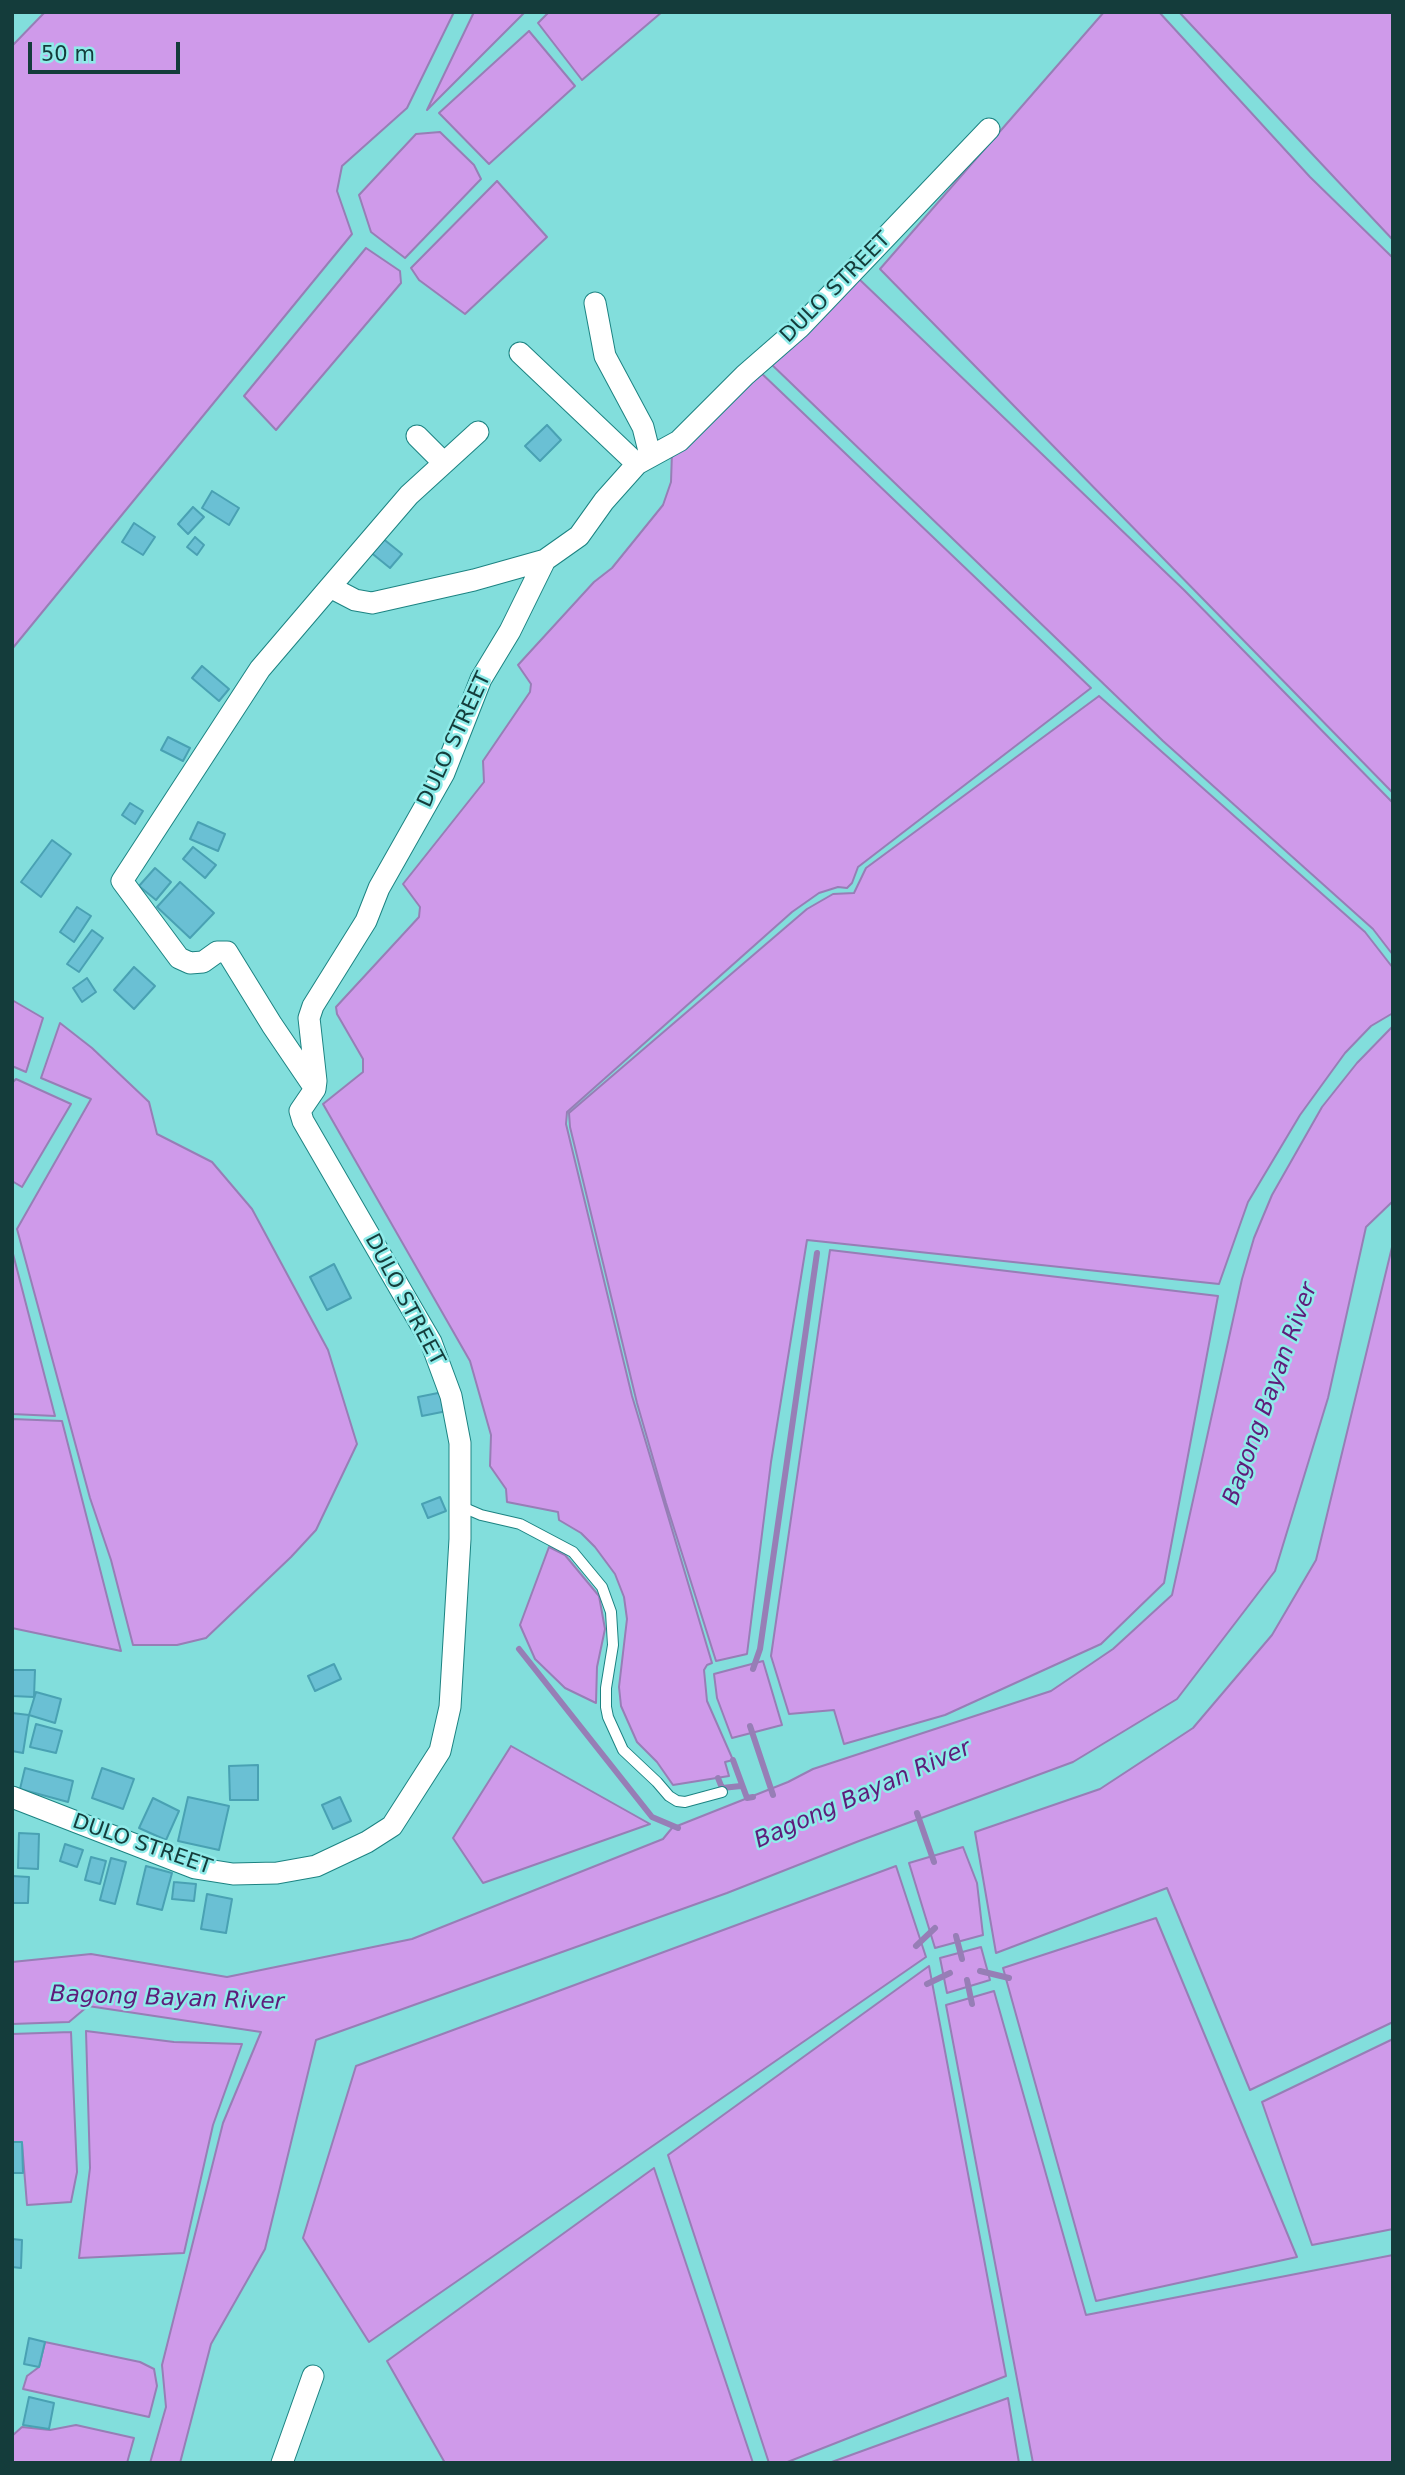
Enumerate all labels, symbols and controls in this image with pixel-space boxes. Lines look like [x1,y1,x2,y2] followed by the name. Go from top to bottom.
[32,28,184,72] scale bar
[41,42,95,66] text: 50 m
[776,228,896,348] street label: DULO STREET
[413,669,497,811] street label: DULO STREET
[359,1230,449,1370] street label: DULO STREET
[1218,1279,1324,1509] water label: Bagong Bayan River
[750,1735,976,1855] water label: Bagong Bayan River
[69,1809,215,1881] street label: DULO STREET
[50,1981,284,2017] water label: Bagong Bayan River

